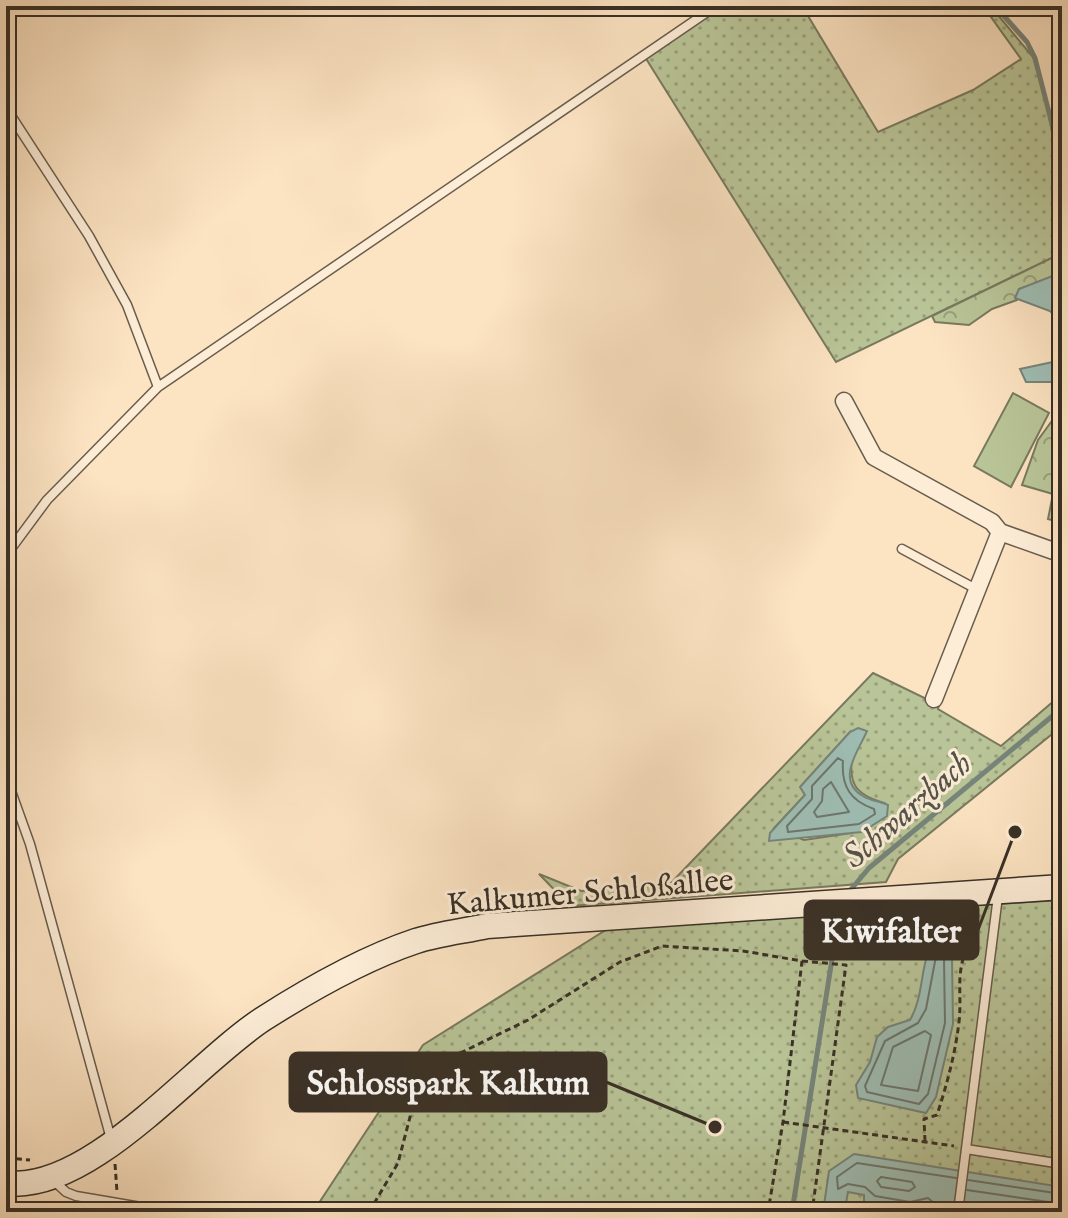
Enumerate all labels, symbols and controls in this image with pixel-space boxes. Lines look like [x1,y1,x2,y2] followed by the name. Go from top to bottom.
[834,743,981,879] water label: Schwarzbach
[445,861,735,926] street label: Kalkumer Schloßallee
[805,901,978,959] callout: Kiwifalter
[821,911,962,954] text: Kiwifalter
[290,1053,606,1111] callout: Schlosspark Kalkum
[306,1063,590,1106] text: Schlosspark Kalkum

